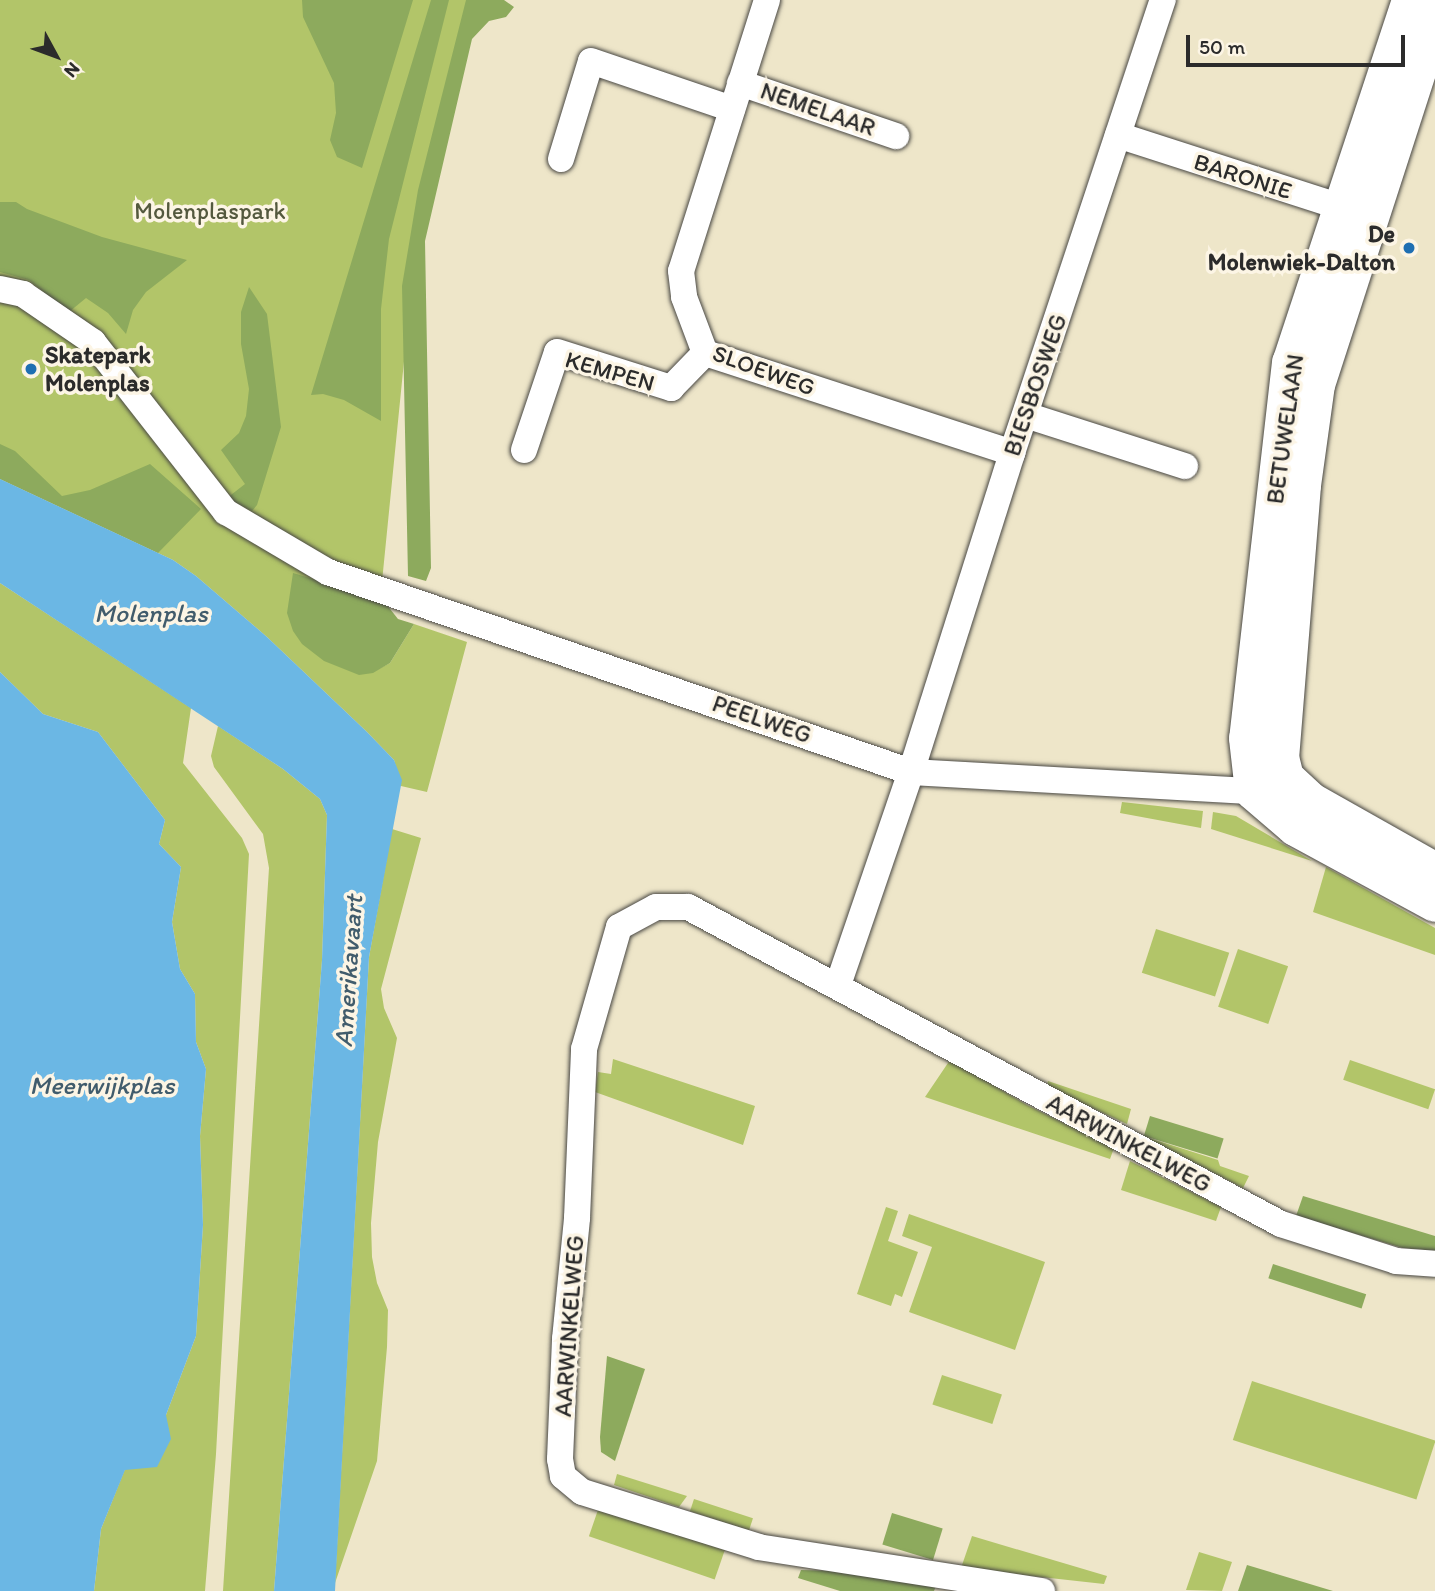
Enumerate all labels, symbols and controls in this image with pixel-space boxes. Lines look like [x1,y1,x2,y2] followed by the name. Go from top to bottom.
[21,21,91,91] north arrow
[1190,21,1409,65] scale bar
[1199,34,1245,59] text: 50 m
[59,58,85,82] text: N
[757,76,879,142] street label: NEMELAAR
[1190,147,1296,205] street label: BARONIE
[134,197,286,225] park label: Molenplaspark
[1208,220,1395,276] place label: De Molenwiek-Dalton
[1401,240,1417,256] marker: De Molenwiek-Dalton
[997,310,1073,460] street label: BIESBOSWEG
[709,338,819,402] street label: SLOEWEG
[45,341,151,397] place label: Skatepark Molenplas
[562,345,658,397] street label: KEMPEN
[1260,352,1310,506] street label: BETUWELAAN
[23,361,39,377] marker: Skatepark Molenplas
[94,598,208,630] water label: Molenplas
[709,689,815,749] street label: PEELWEG
[328,894,370,1048] water label: Amerikavaart
[30,1070,174,1102] water label: Meerwijkplas
[1042,1088,1216,1198] street label: AARWINKELWEG
[548,1234,590,1418] street label: AARWINKELWEG

